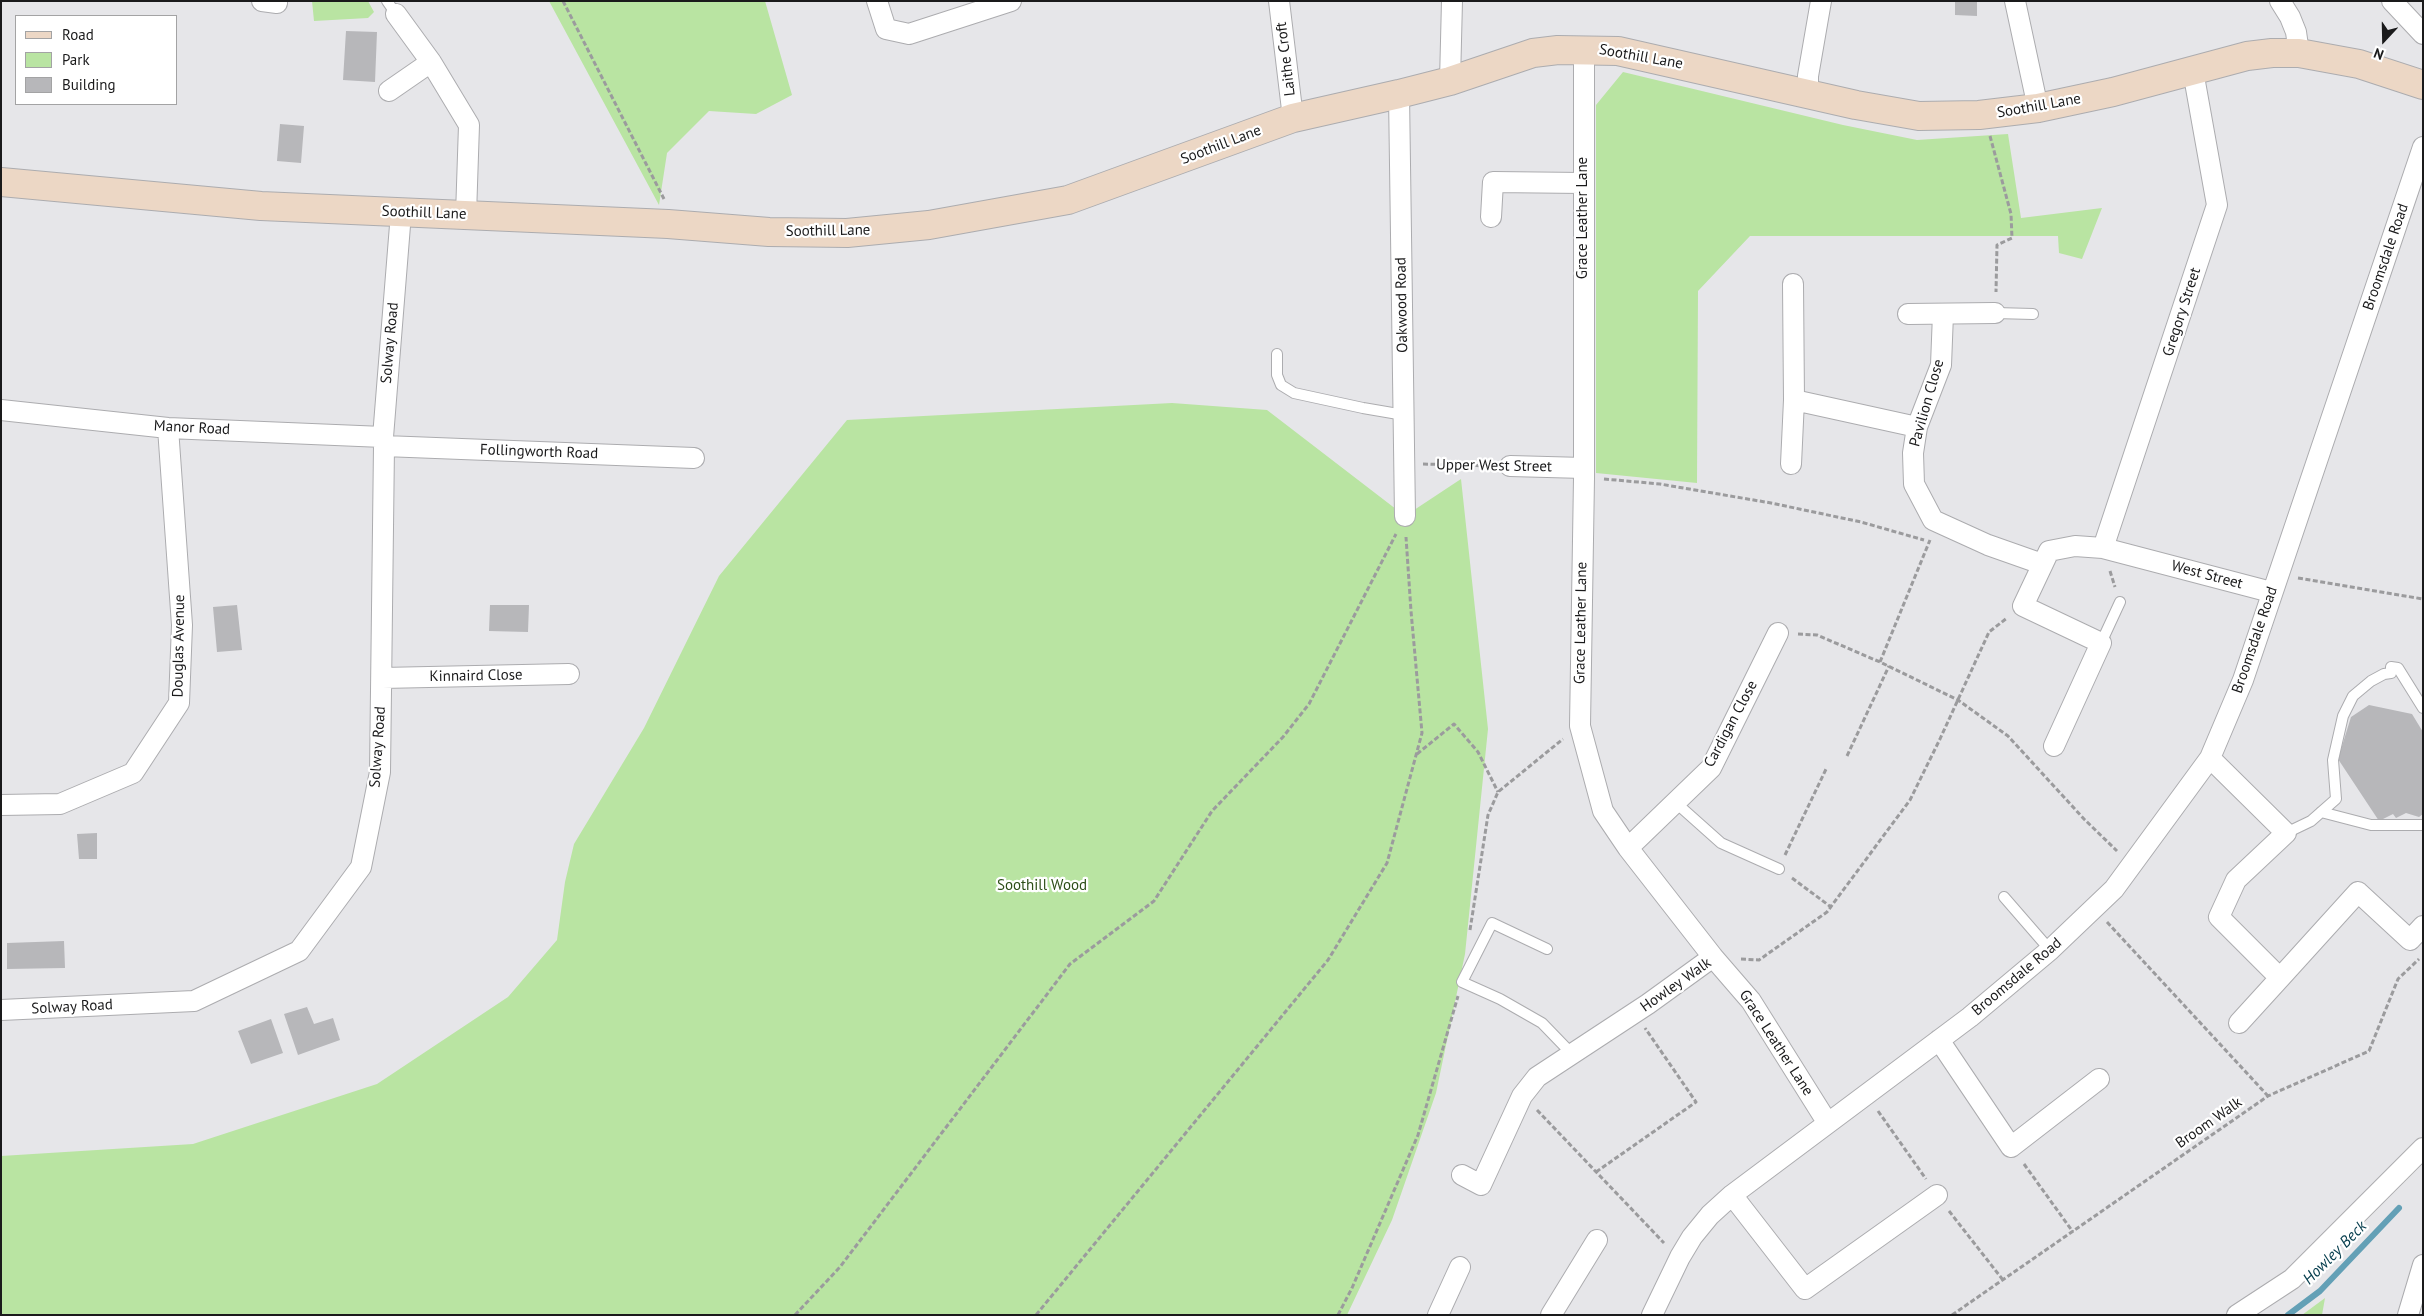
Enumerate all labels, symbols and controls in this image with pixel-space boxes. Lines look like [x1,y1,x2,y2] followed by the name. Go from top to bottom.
[15,15,178,105] legend
[2359,15,2409,65] north arrow
[1273,21,1299,97] street label: Laithe Croft
[62,25,94,44] text: Road
[1598,41,1684,73] street label: Soothill Lane
[2371,44,2386,64] text: N
[62,50,90,69] text: Park
[62,75,116,94] text: Building
[1996,90,2082,122] street label: Soothill Lane
[1178,121,1264,169] street label: Soothill Lane
[1574,157,1592,279] street label: Grace Leather Lane
[2359,201,2413,313] street label: Broomsdale Road
[381,203,467,223] street label: Soothill Lane
[785,221,871,241] street label: Soothill Lane
[1392,257,1412,353] street label: Oakwood Road
[2159,265,2205,359] street label: Gregory Street
[377,302,403,384] street label: Solway Road
[1906,357,1948,449] street label: Pavilion Close
[153,417,231,439] street label: Manor Road
[480,441,598,463] street label: Follingworth Road
[1436,456,1552,476] street label: Upper West Street
[2169,557,2245,593] street label: West Street
[1571,562,1591,684] street label: Grace Leather Lane
[2228,584,2282,696] street label: Broomsdale Road
[169,594,189,698] street label: Douglas Avenue
[429,666,523,686] street label: Kinnaird Close
[1701,678,1761,770] street label: Cardigan Close
[366,706,390,788] street label: Solway Road
[997,877,1087,895] park label: Soothill Wood
[1968,934,2066,1020] street label: Broomsdale Road
[1637,954,1715,1016] street label: Howley Walk
[1735,987,1817,1099] street label: Grace Leather Lane
[31,996,113,1018] street label: Solway Road
[2172,1094,2246,1152] street label: Broom Walk
[2299,1217,2371,1289] water label: Howley Beck

